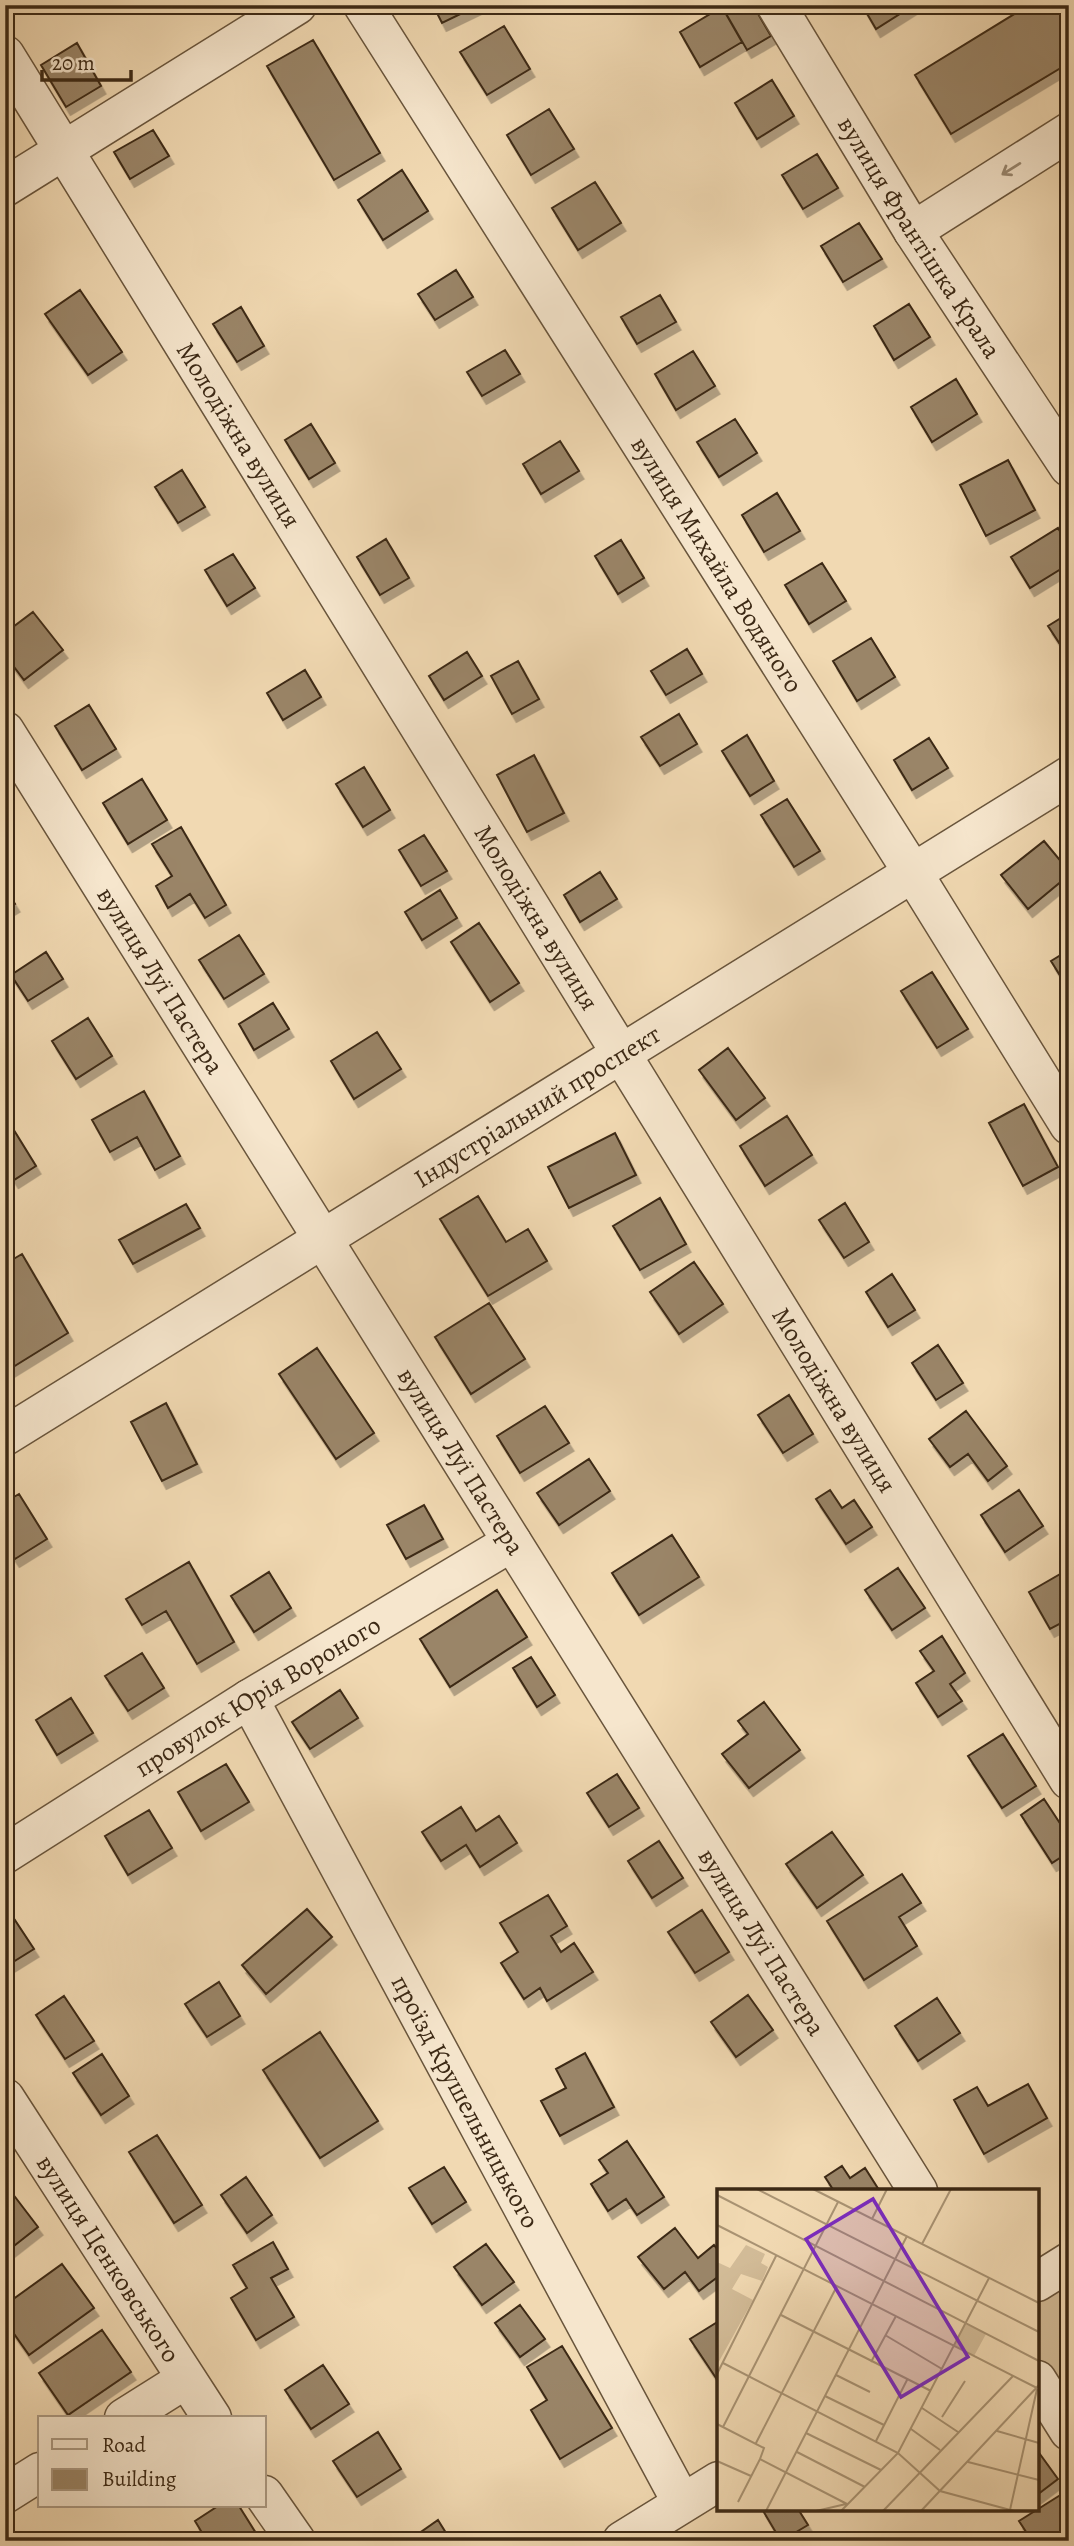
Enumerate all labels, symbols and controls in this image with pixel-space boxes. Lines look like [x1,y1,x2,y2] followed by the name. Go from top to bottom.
[42,38,131,82] scale bar
[52,49,95,77] text: 20 m
[830,109,1010,365] street label: вулиця Франтішка Крала
[1002,161,1021,176] one-way arrow
[169,335,310,534] street label: Молодіжна вулиця
[623,429,812,699] street label: вулиця Михайла Водяного
[466,818,607,1017] street label: Молодіжна вулиця
[89,880,233,1081] street label: вулиця Луї Пастера
[407,1016,667,1196] street label: Індустріальний проспект
[764,1300,905,1499] street label: Молодіжна вулиця
[390,1360,533,1562] street label: вулиця Луї Пастера
[128,1607,387,1785] street label: провулок Юрія Вороного
[690,1841,834,2042] street label: вулиця Луї Пастера
[383,1968,548,2234] street label: проїзд Крушельницького
[29,2148,189,2369] street label: вулиця Ценковського
[717,2189,1039,2511] inset map
[38,2416,266,2508] legend
[102,2431,146,2459] text: Road
[102,2465,177,2493] text: Building

